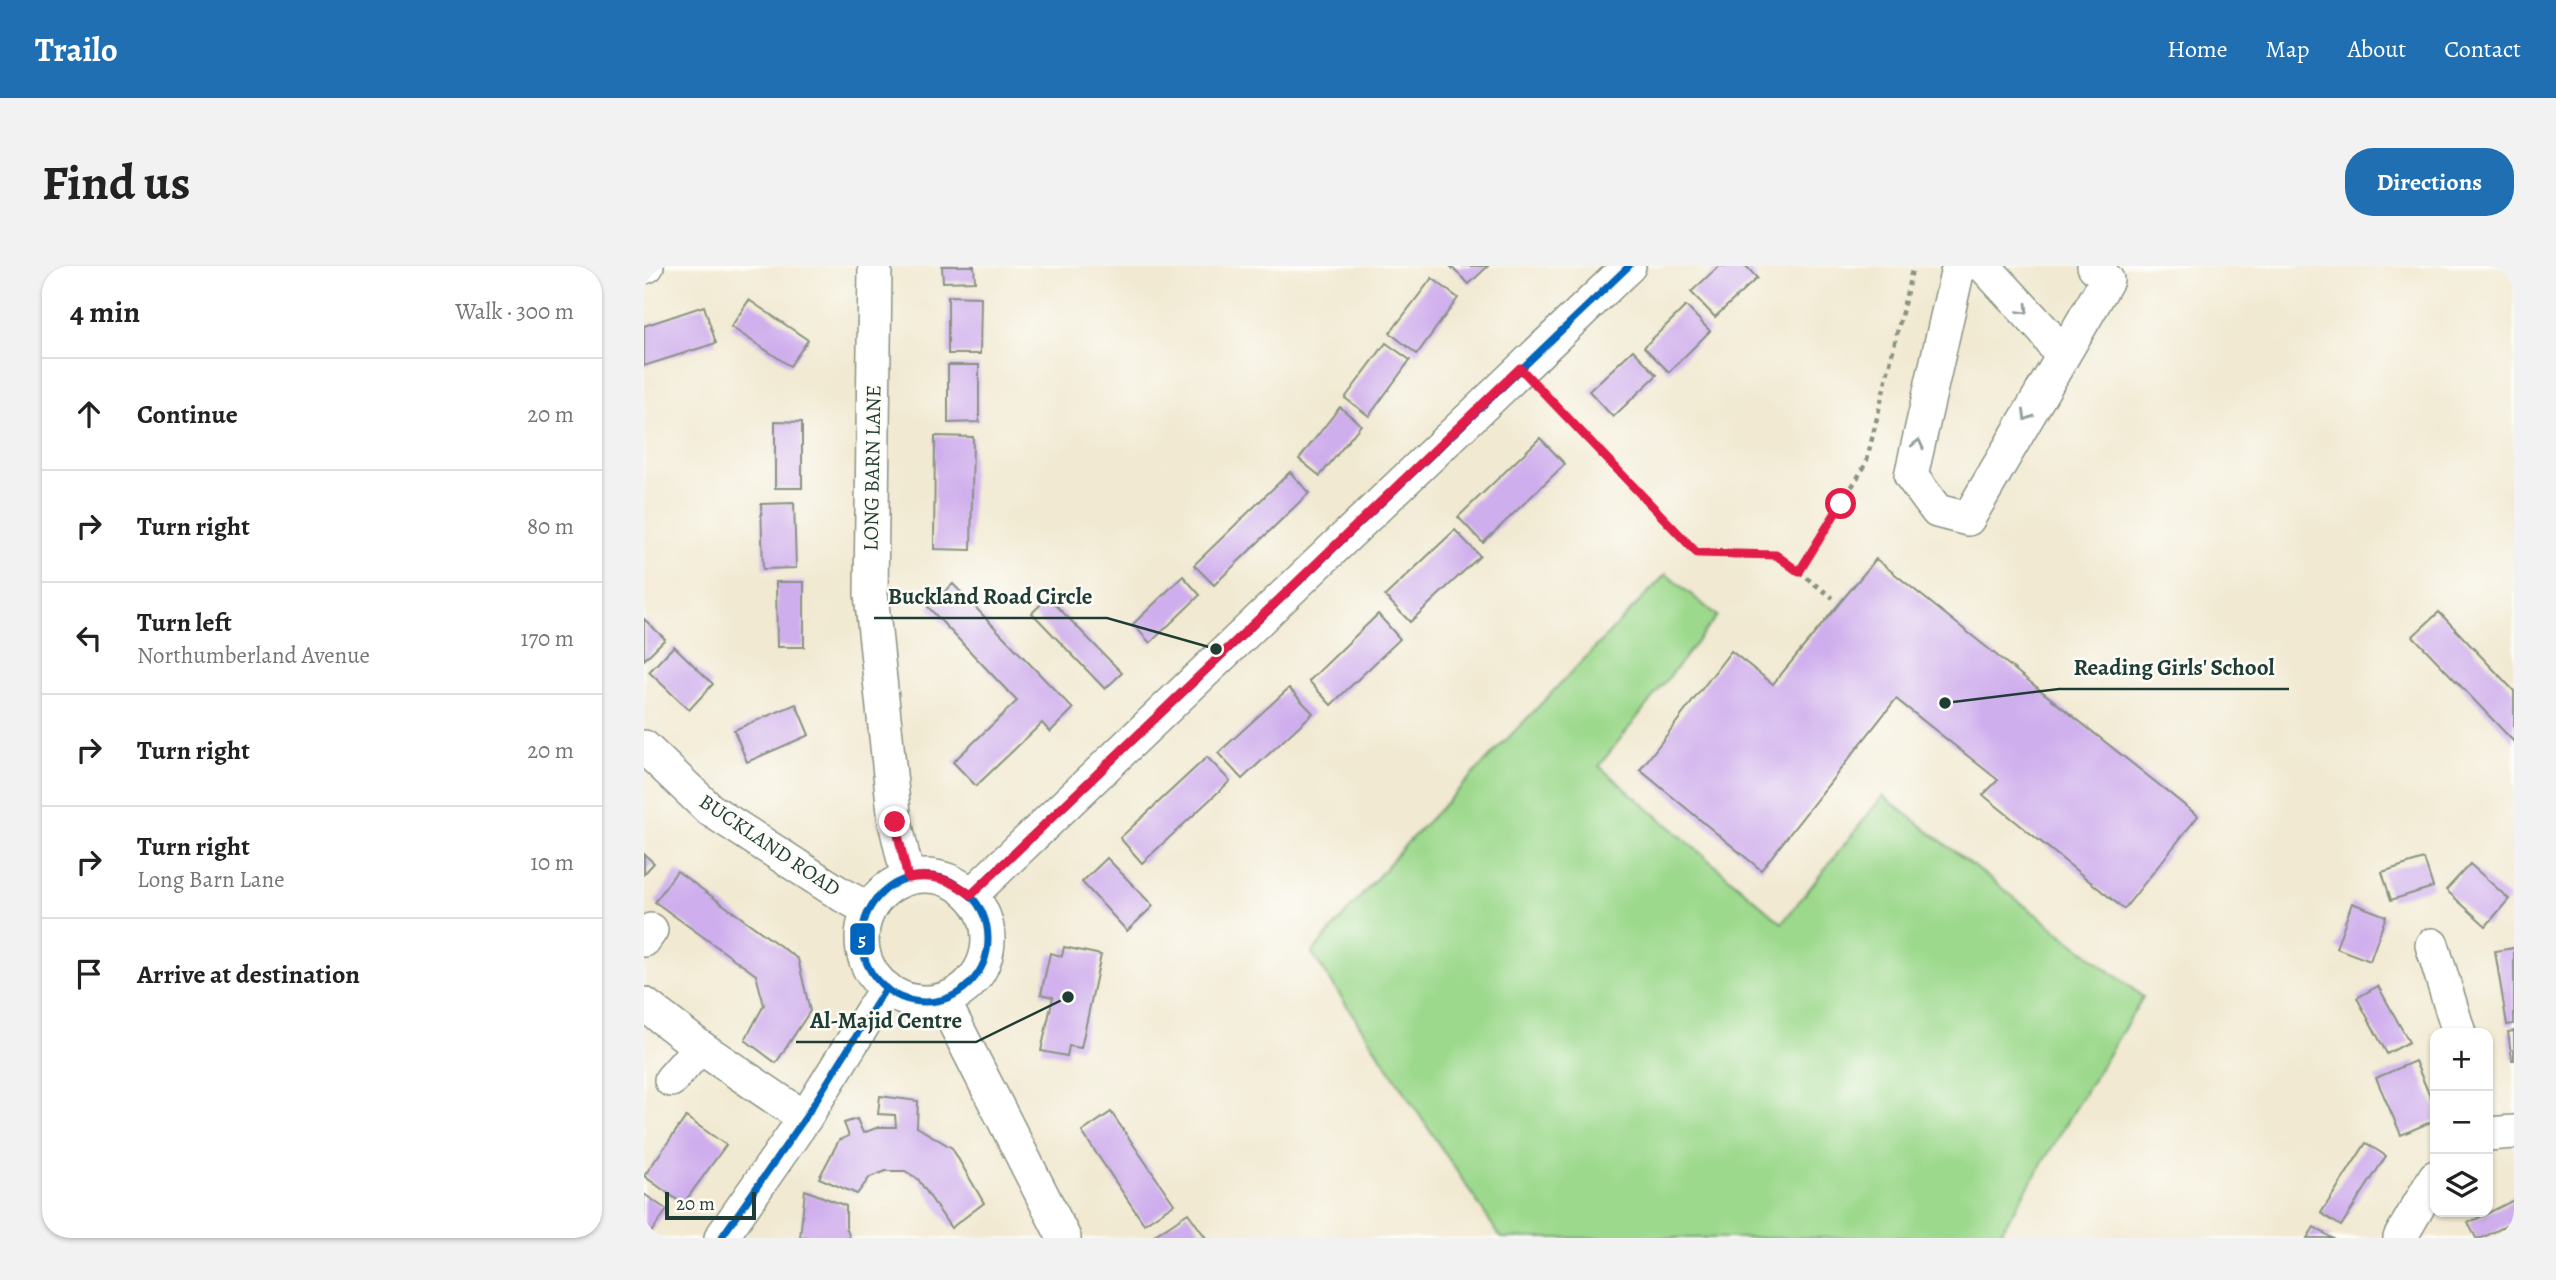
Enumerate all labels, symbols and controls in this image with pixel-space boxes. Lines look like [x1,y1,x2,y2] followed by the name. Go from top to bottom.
[35,27,118,72] text: Trailo
[2167,33,2228,65] text: Home
[2266,33,2310,65] text: Map
[2348,33,2406,65] text: About
[2444,33,2521,65] text: Contact
[2345,148,2514,216] button: Directions
[42,149,190,216] text: Find us
[70,292,140,332] text: 4 min
[455,296,574,327] text: Walk · 300 m
[2016,302,2029,315] one-way arrow
[857,385,887,551] street label: LONG BARN LANE
[70,395,108,433] icon: ahead
[137,397,238,432] text: Continue
[527,399,574,430] text: 20 m
[2022,408,2035,421] one-way arrow
[1910,438,1925,450] one-way arrow
[1825,488,1856,519] route start
[70,507,108,545] icon: right
[137,509,250,544] text: Turn right
[527,511,574,542] text: 80 m
[874,574,1107,618] callout: Buckland Road Circle
[888,581,1092,612] text: Buckland Road Circle
[137,605,232,640] text: Turn left
[70,619,108,657] icon: left
[521,623,574,654] text: 170 m
[137,640,370,671] text: Northumberland Avenue
[2059,645,2289,689] callout: Reading Girls' School
[2073,652,2275,683] text: Reading Girls' School
[70,731,108,769] icon: right
[137,733,250,768] text: Turn right
[527,735,574,766] text: 20 m
[694,787,846,903] street label: BUCKLAND ROAD
[879,806,910,837] route end
[137,829,250,864] text: Turn right
[70,843,108,881] icon: right
[530,847,574,878] text: 10 m
[137,864,285,895] text: Long Barn Lane
[849,922,876,956] line badge: 5
[858,927,866,953] text: 5
[70,955,108,993] icon: arrive
[137,957,360,992] text: Arrive at destination
[796,998,976,1042] callout: Al-Majid Centre
[809,1005,962,1036] text: Al-Majid Centre
[2430,1028,2493,1217] map controls
[2430,1028,2493,1091] button: +
[2430,1091,2493,1154] button: −
[2430,1154,2493,1217] button: layers
[665,1189,756,1221] scale bar
[676,1191,715,1217] text: 20 m

